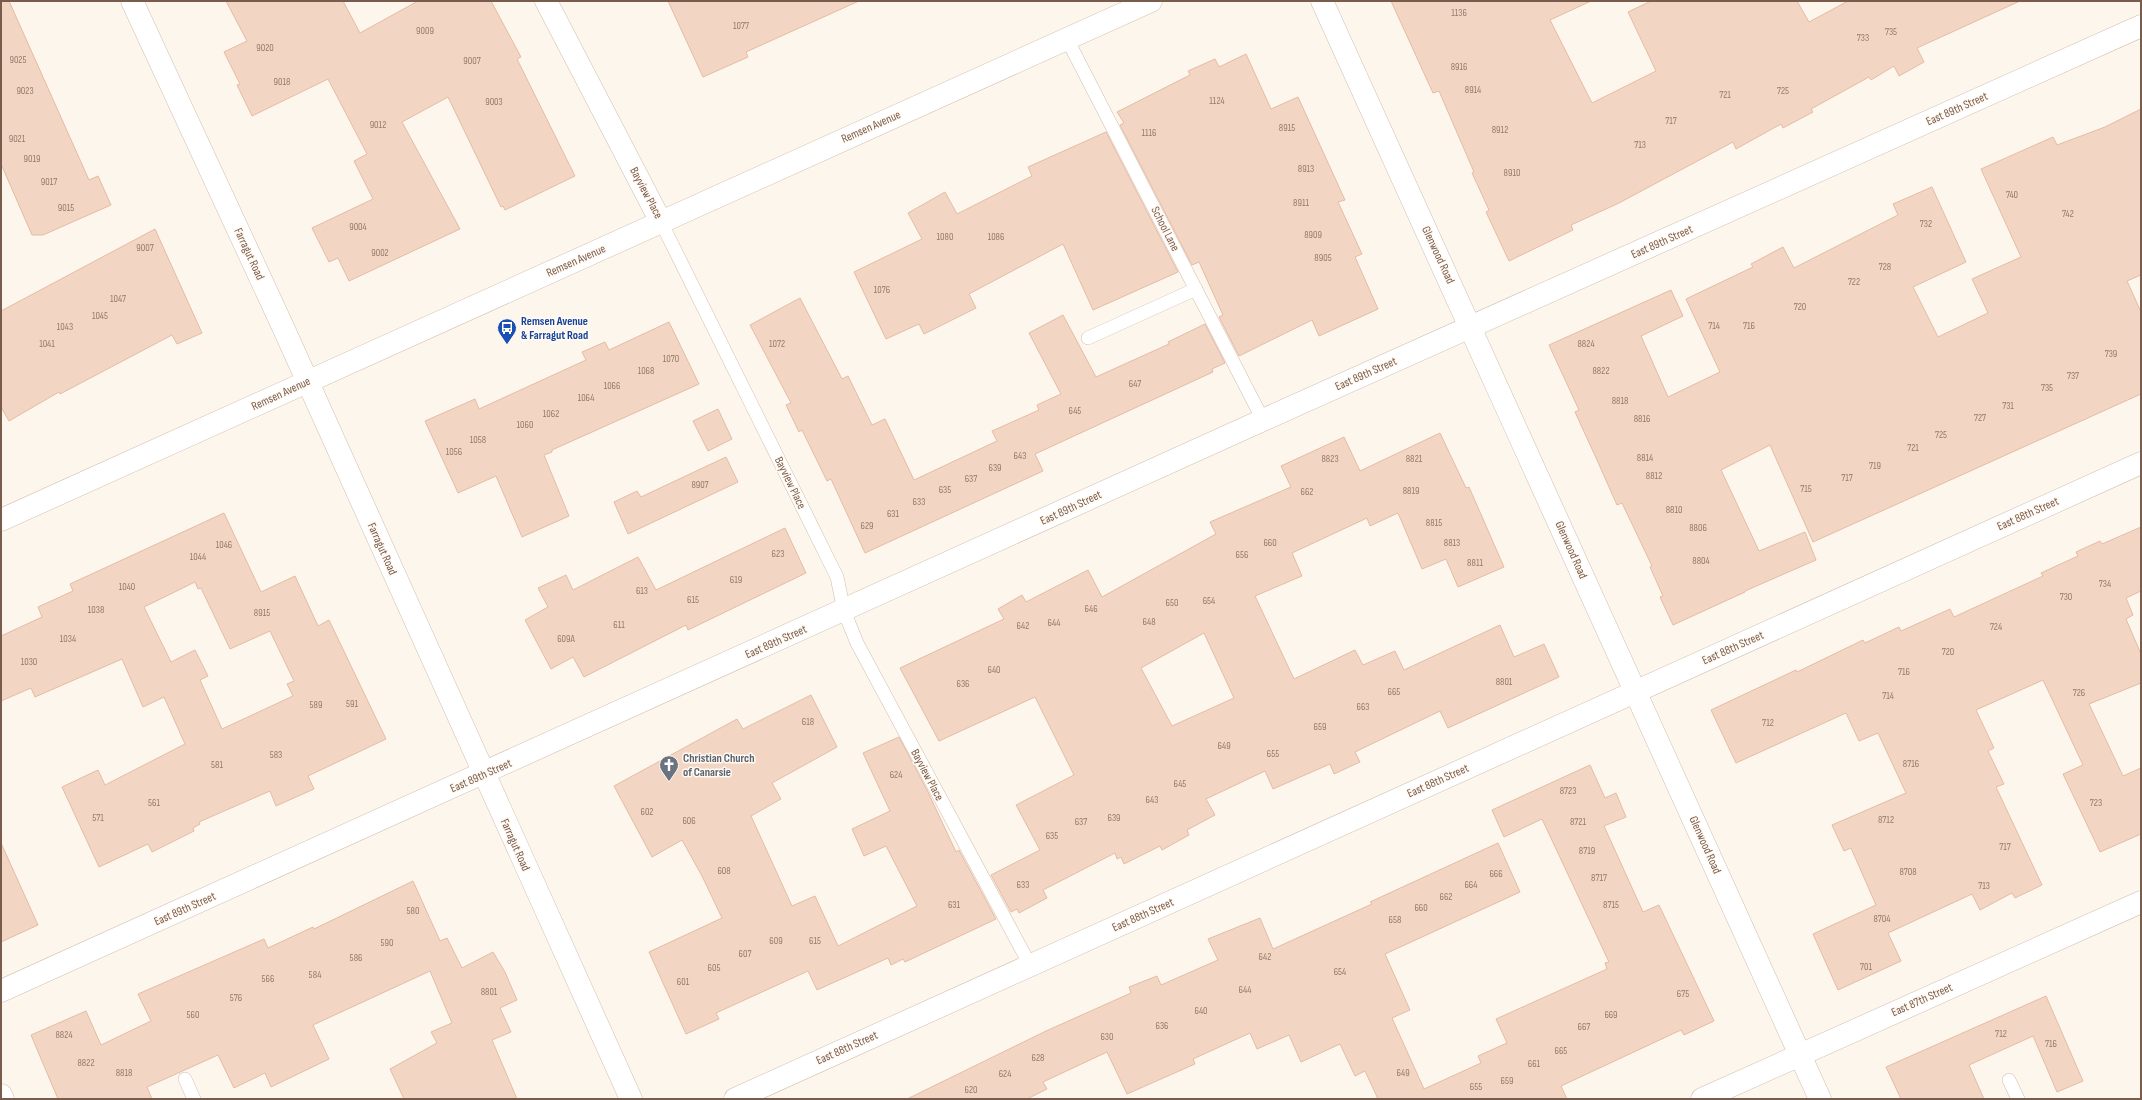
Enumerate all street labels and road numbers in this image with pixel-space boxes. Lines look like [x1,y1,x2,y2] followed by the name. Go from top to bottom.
[1924,89,1990,129] street label: East 89th Street
[839,107,903,147] street label: Remsen Avenue
[626,165,666,222] street label: Bayview Place
[1147,204,1183,254] street label: School Lane
[1629,222,1695,262] street label: East 89th Street
[1418,224,1458,286] street label: Glenwood Road
[230,226,268,282] street label: Farragut Road
[544,241,608,281] street label: Remsen Avenue
[1333,354,1399,394] street label: East 89th Street
[249,374,313,414] street label: Remsen Avenue
[771,454,809,512] street label: Bayview Place
[1038,487,1104,529] street label: East 89th Street
[1995,494,2061,534] street label: East 88th Street
[1552,519,1590,581] street label: Glenwood Road
[364,521,400,577] street label: Farragut Road
[743,622,809,662] street label: East 89th Street
[1700,628,1766,668] street label: East 88th Street
[907,747,947,804] street label: Bayview Place
[448,756,514,796] street label: East 89th Street
[1405,761,1471,801] street label: East 88th Street
[1686,814,1724,876] street label: Glenwood Road
[497,817,533,873] street label: Farragut Road
[152,889,218,929] street label: East 89th Street
[1110,895,1176,935] street label: East 88th Street
[1889,980,1955,1020] street label: East 87th Street
[814,1028,880,1068] street label: East 88th Street

